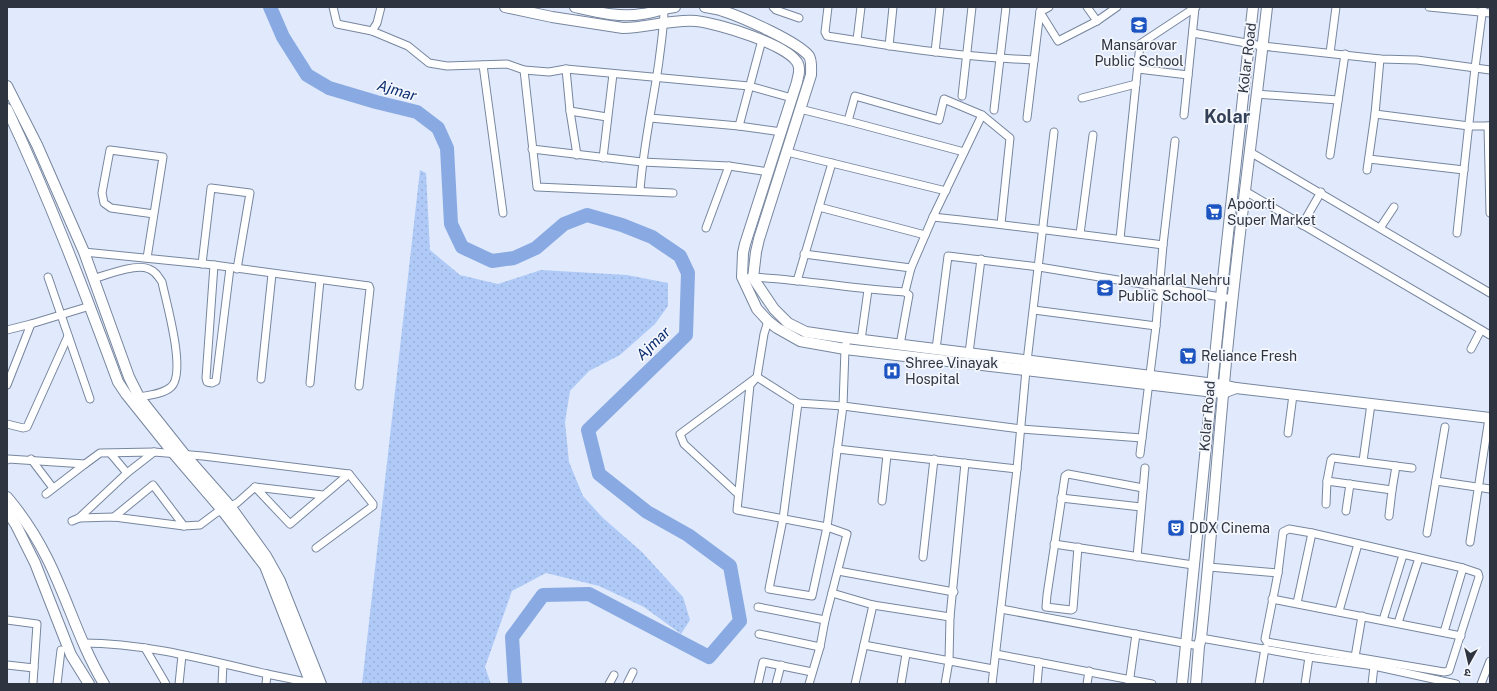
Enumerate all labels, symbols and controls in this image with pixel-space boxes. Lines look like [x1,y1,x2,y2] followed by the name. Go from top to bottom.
[1129,15,1149,35] school or university icon: Mansarovar Public School
[1235,22,1259,94] street label: Kolar Road
[1094,37,1184,69] place label: Mansarovar Public School
[375,76,419,104] water label: Ajmar
[1204,106,1251,127] district label: Kolar
[1227,196,1316,228] place label: Apoorti Super Market
[1204,202,1224,222] supermarket icon: Apoorti Super Market
[1118,272,1230,304] place label: Jawaharlal Nehru Public School
[1095,278,1115,298] school or university icon: Jawaharlal Nehru Public School
[633,323,674,363] water label: Ajmar
[1178,346,1198,366] supermarket icon: Reliance Fresh
[1201,348,1297,364] place label: Reliance Fresh
[905,355,998,387] place label: Shree Vinayak Hospital
[882,361,902,381] hospital icon: Shree Vinayak Hospital
[1196,380,1218,452] street label: Kolar Road
[1166,518,1186,538] theatre icon: DDX Cinema
[1189,520,1270,536] place label: DDX Cinema
[1449,643,1489,683] north arrow
[1463,666,1472,679] text: उ

